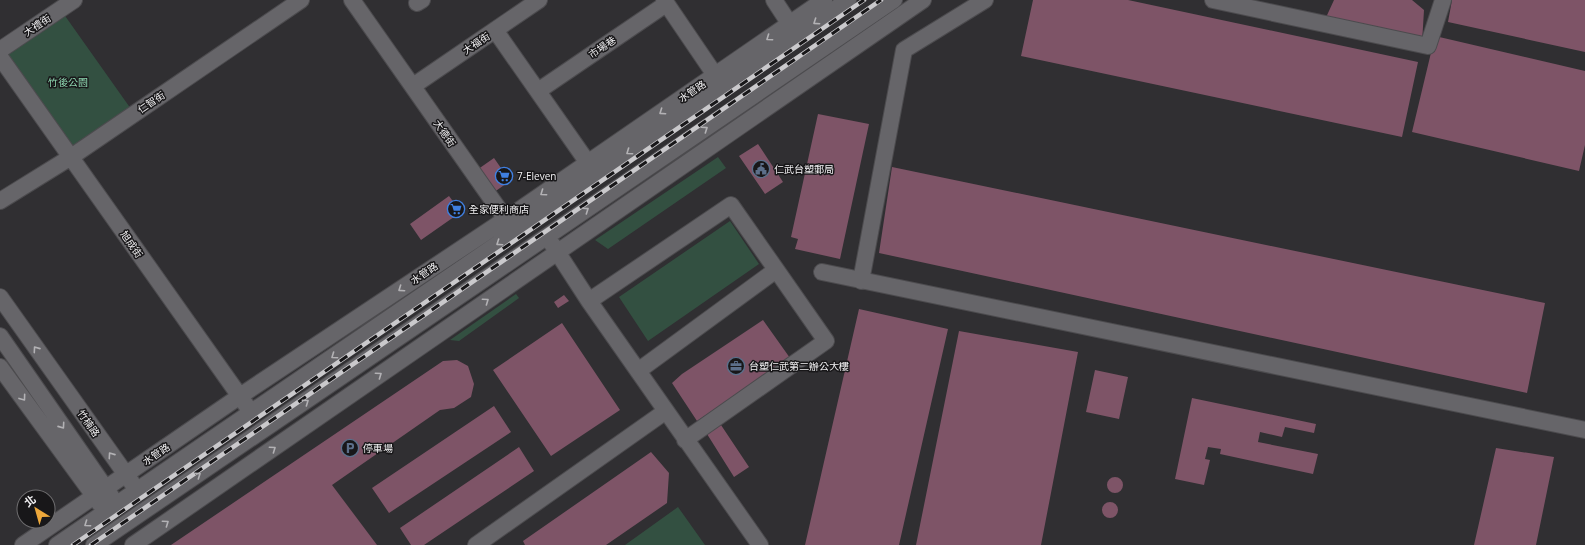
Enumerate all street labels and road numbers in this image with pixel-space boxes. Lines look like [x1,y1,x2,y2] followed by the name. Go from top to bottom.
[21,11,53,39] street label: 大禮街
[460,29,492,57] street label: 大福街
[586,33,618,61] street label: 市場巷
[676,77,708,105] street label: 水管路
[135,88,167,116] street label: 仁智街
[431,117,459,149] street label: 大德街
[118,228,146,260] street label: 旭成街
[408,259,440,287] street label: 水管路
[75,407,103,439] street label: 竹楠路
[140,440,172,468] street label: 水管路

